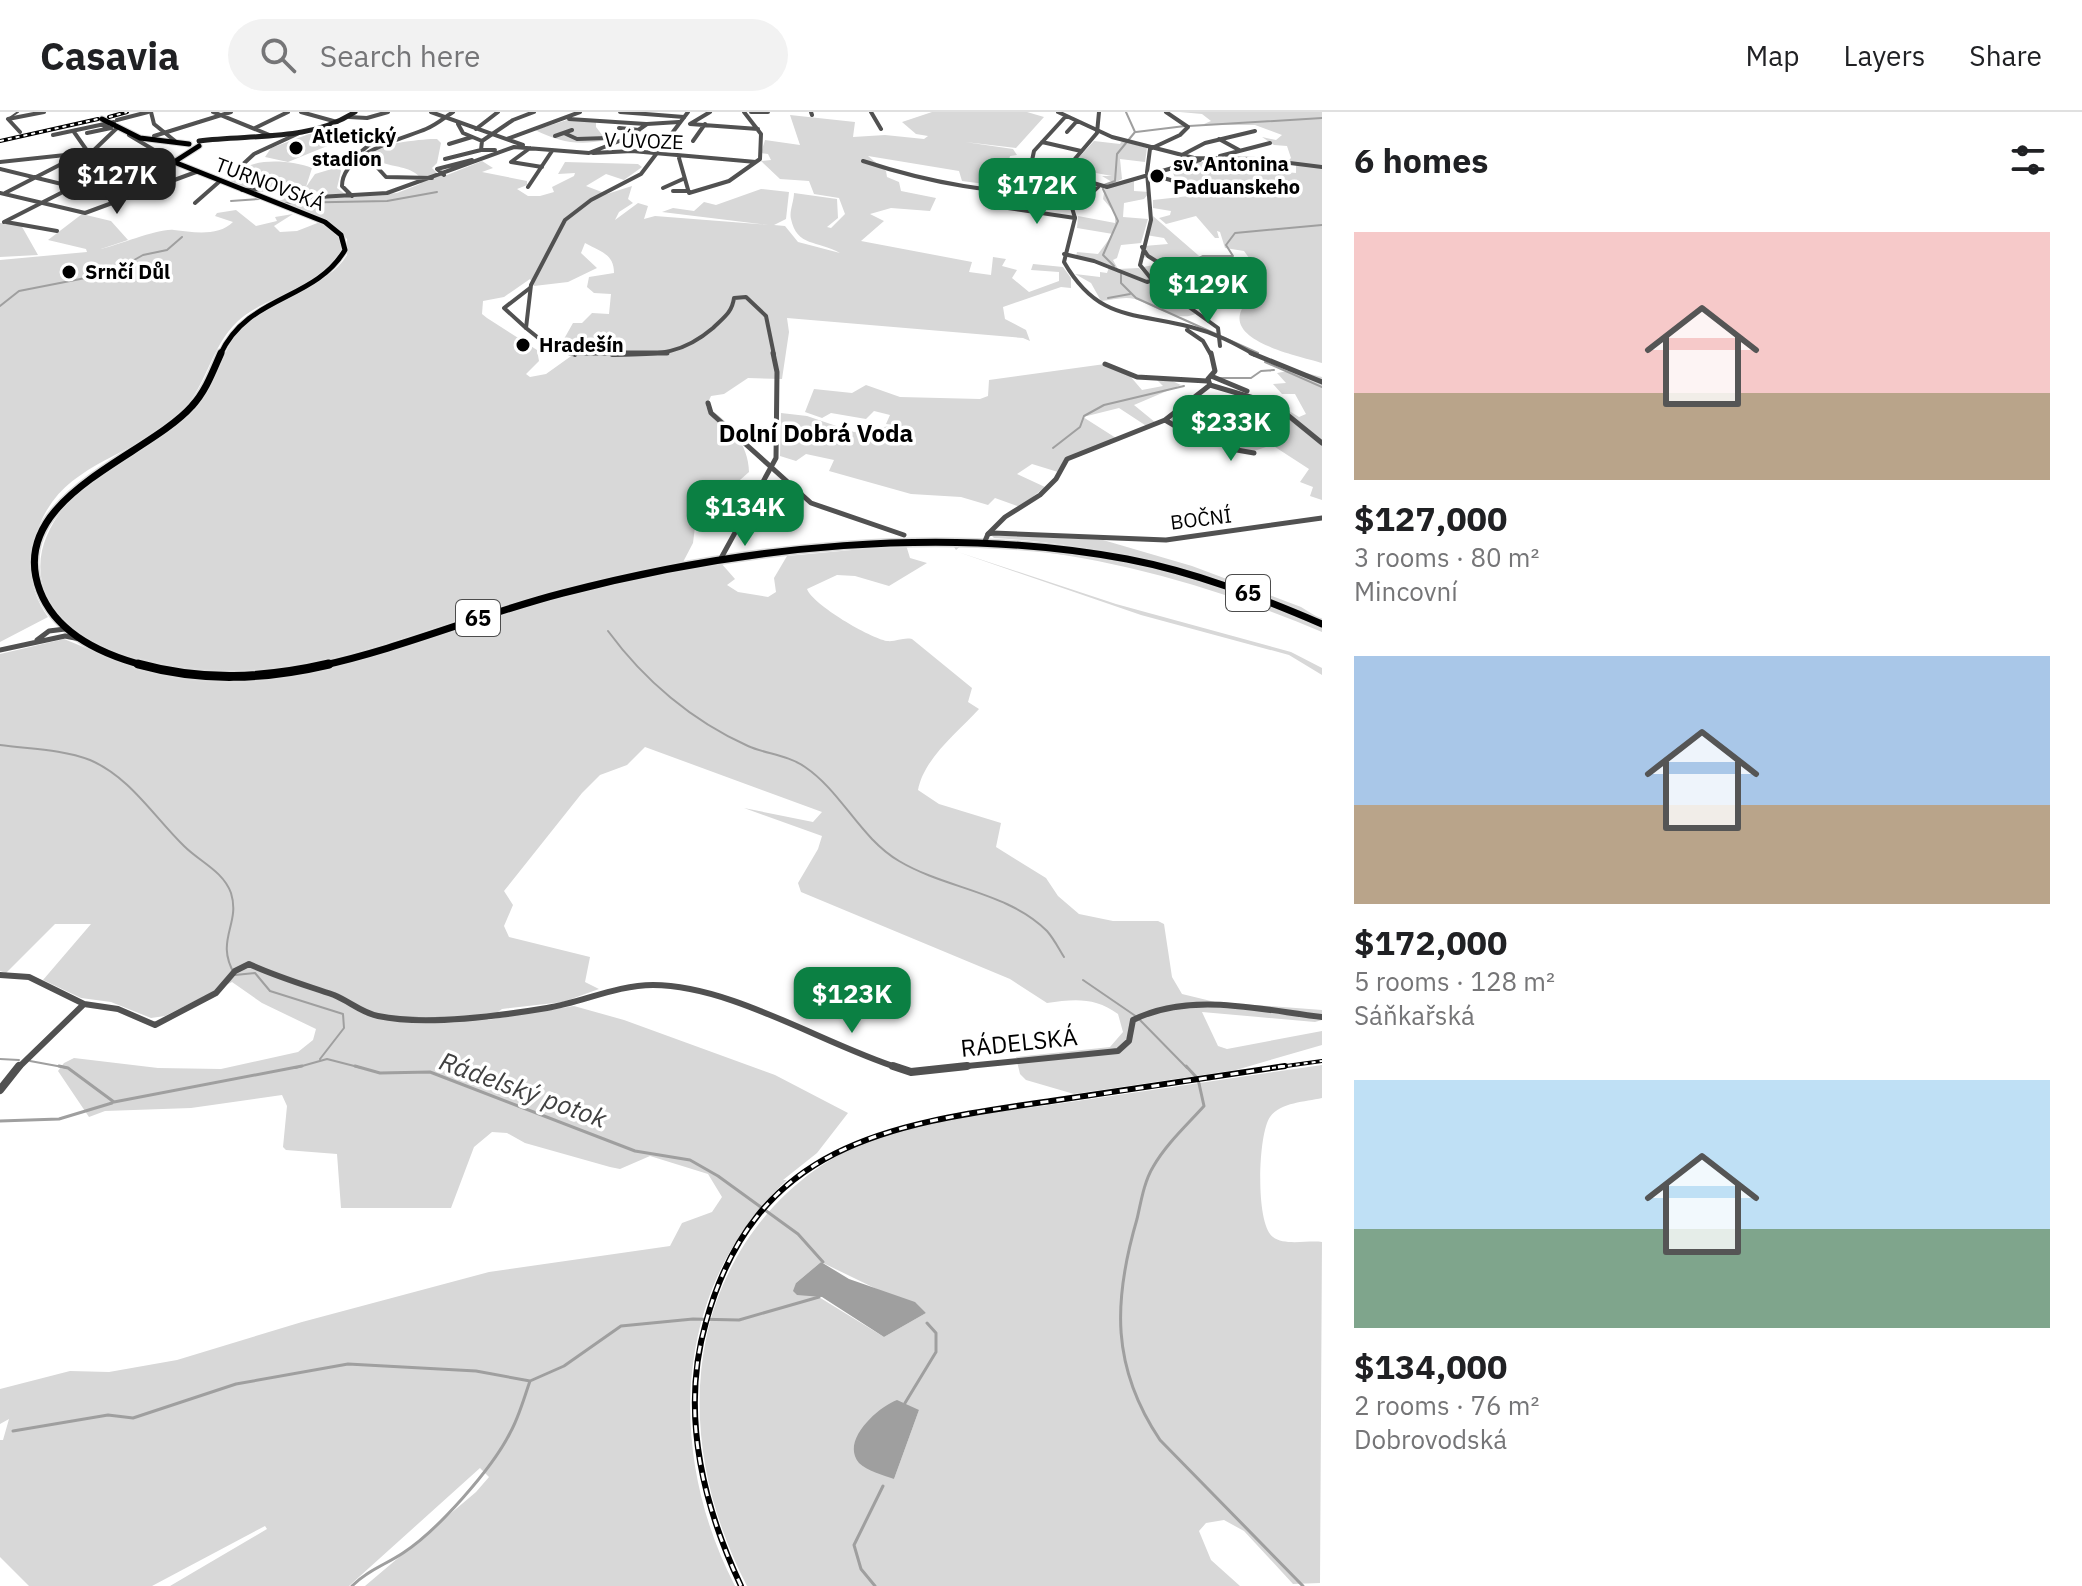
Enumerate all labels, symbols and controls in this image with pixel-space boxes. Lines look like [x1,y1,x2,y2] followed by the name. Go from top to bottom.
[228,19,788,91] search box
[40,31,180,80] text: Casavia
[256,33,300,77] icon: search
[320,36,481,75] text: Search here
[1745,37,1799,74] text: Map
[1843,37,1925,74] text: Layers
[1969,37,2042,74] text: Share
[312,122,396,172] place label: Atletický stadion
[604,126,684,155] street label: V ÚVOZE
[1354,138,1489,182] text: 6 homes
[2006,138,2050,182] icon: filters
[287,139,305,157] marker: Atletický stadion
[61,148,173,216] pin: $127K
[212,150,329,217] street label: TURNOVSKÁ
[1173,150,1300,200] place label: sv. Antonina Paduanskeho
[77,157,157,191] text: $127K
[981,158,1093,226] pin: $172K
[997,167,1077,201] text: $172K
[1148,167,1166,185] marker: sv. Antonina Paduanskeho
[1152,257,1264,325] pin: $129K
[85,258,170,285] place label: Srnčí Důl
[60,263,78,281] marker: Srnčí Důl
[1168,266,1248,300] text: $129K
[1630,284,1774,428] icon: home
[539,331,624,358] place label: Hradešín
[514,336,532,354] marker: Hradešín
[1175,395,1287,463] pin: $233K
[1191,404,1271,438] text: $233K
[719,417,913,449] district label: Dolní Dobrá Voda
[689,480,801,548] pin: $134K
[705,489,785,523] text: $134K
[1354,496,1507,540] text: $127,000
[1169,501,1233,536] street label: BOČNÍ
[1354,540,1539,574] text: 3 rooms · 80 m²
[1354,574,1458,608] text: Mincovní
[1226,575,1270,611] road number: 65
[456,600,500,636] road number: 65
[1630,708,1774,852] icon: home
[1354,920,1507,964] text: $172,000
[1354,964,1555,998] text: 5 rooms · 128 m²
[796,967,908,1035] pin: $123K
[812,976,892,1010] text: $123K
[1354,998,1475,1032] text: Sáňkařská
[959,1020,1079,1064] street label: RÁDELSKÁ
[435,1043,612,1135] water label: Rádelský potok
[1630,1132,1774,1276] icon: home
[1354,1344,1507,1388] text: $134,000
[1354,1388,1539,1422] text: 2 rooms · 76 m²
[1354,1422,1507,1456] text: Dobrovodská

